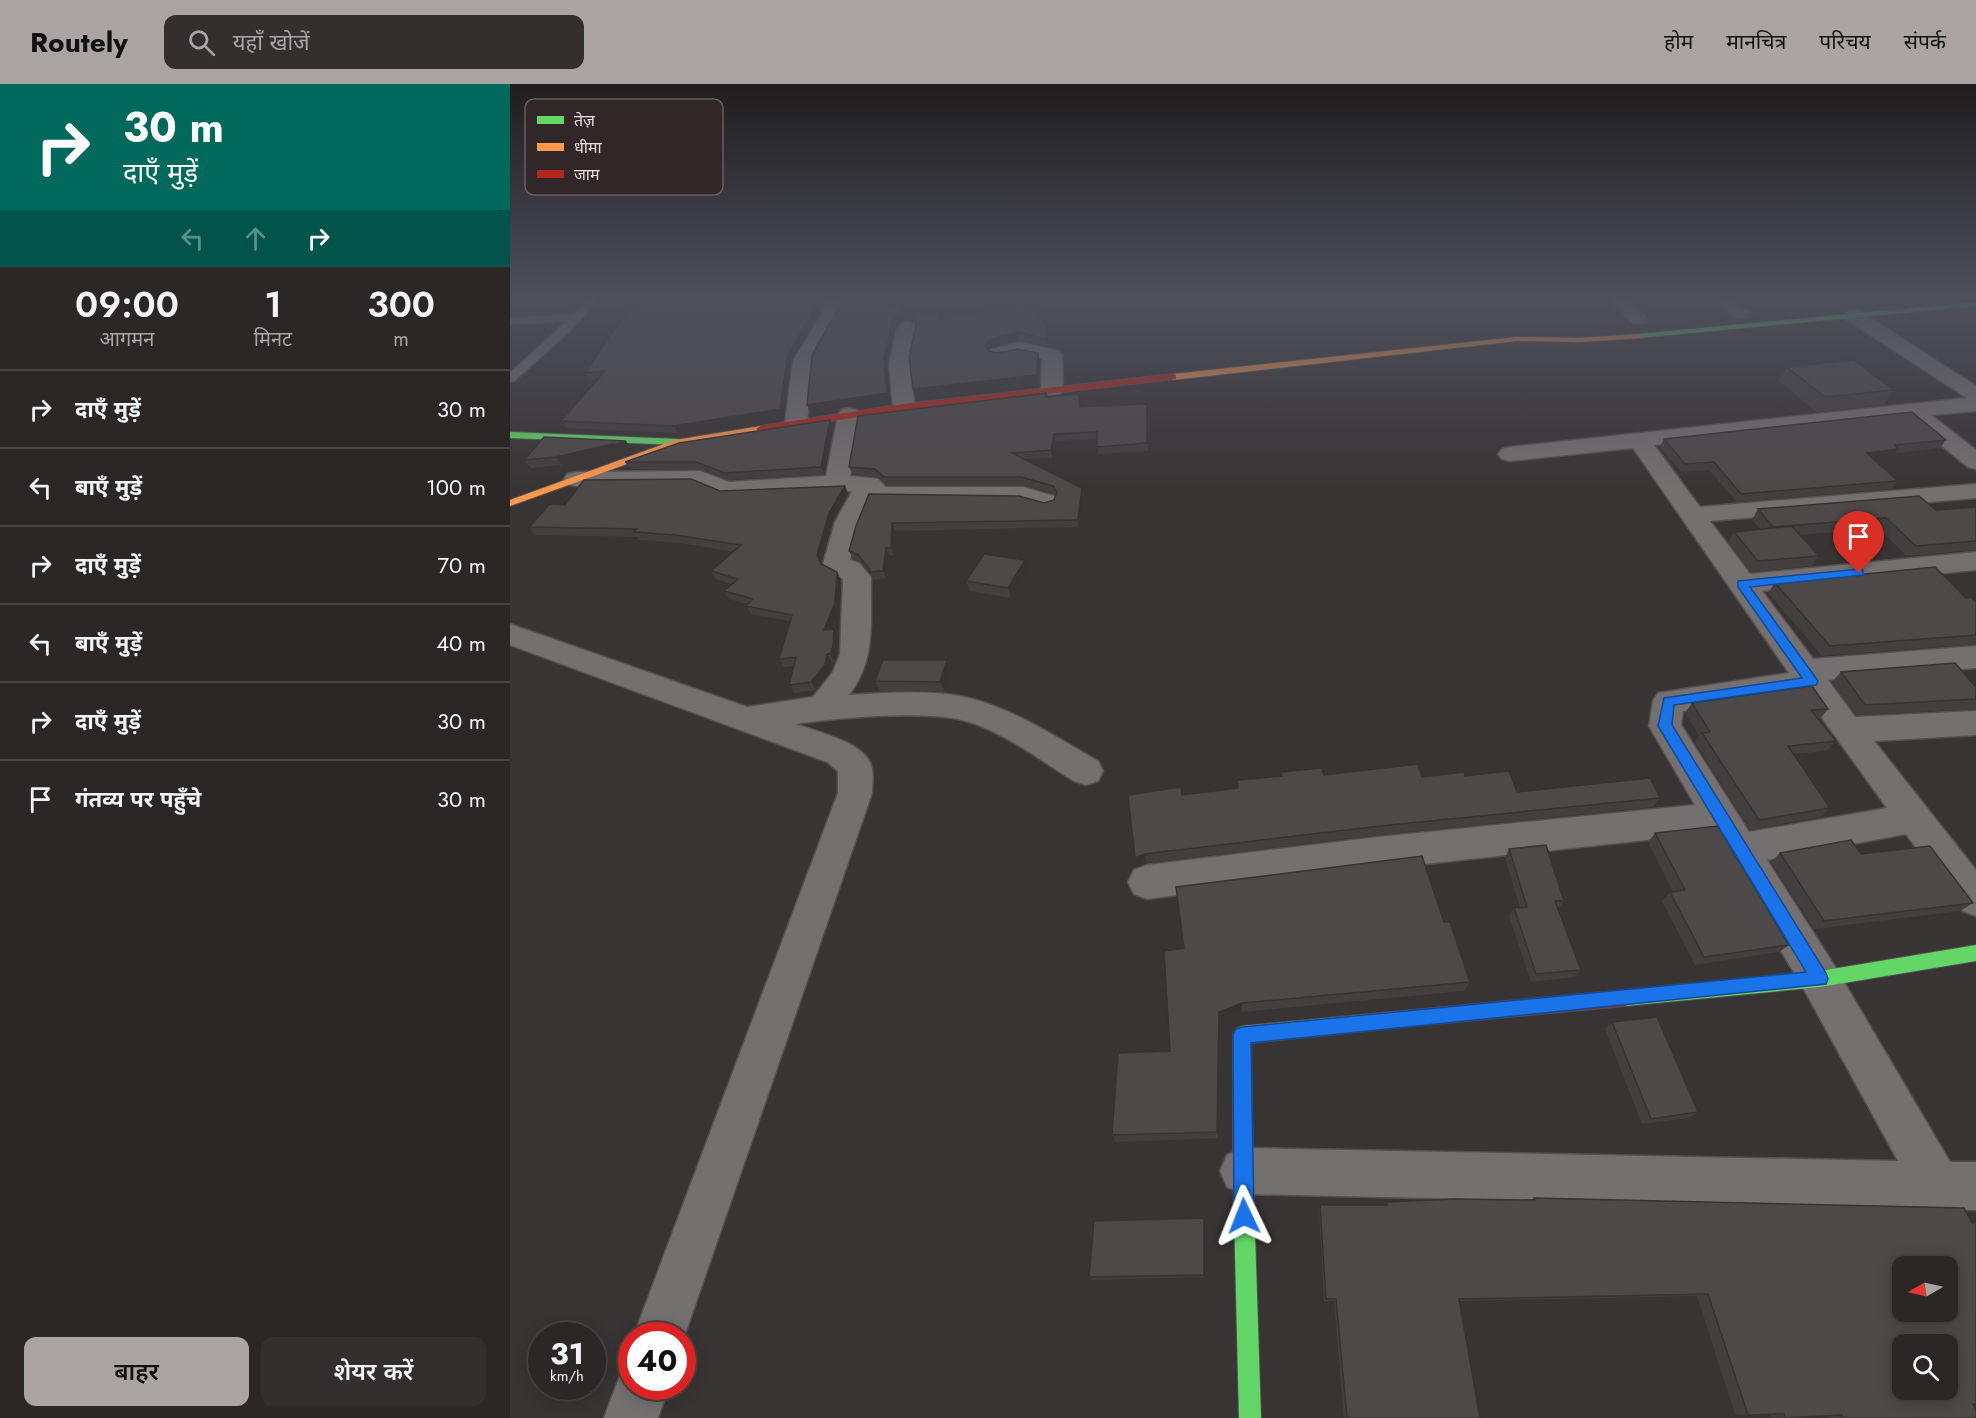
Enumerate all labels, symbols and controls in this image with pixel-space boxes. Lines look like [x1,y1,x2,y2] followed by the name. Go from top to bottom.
[164,15,584,69] search box
[30,22,128,63] text: Routely
[185,26,218,59] icon: search
[233,26,310,58] text: यहाँ खोजें
[1664,27,1693,57] text: होम
[1726,27,1786,57] text: मानचित्र
[1819,27,1871,57] text: परिचय
[1904,27,1946,57] text: संपर्क
[123,97,224,158] text: 30 m
[525,99,723,195] legend
[24,108,102,186] icon: right
[574,109,596,132] text: तेज़
[574,136,603,159] text: धीमा
[123,153,198,192] text: दाएँ मुड़ें
[574,163,600,186] text: जाम
[176,222,209,255] icon: left
[239,222,272,255] icon: ahead
[302,222,335,255] icon: right
[75,278,179,330] text: 09:00
[264,278,282,330] text: 1
[367,278,435,330] text: 300
[100,325,154,354] text: आगमन
[254,325,292,354] text: मिनट
[393,325,409,354] text: m
[24,393,57,426] icon: right
[75,393,141,425] text: दाएँ मुड़ें
[437,393,486,425] text: 30 m
[24,471,57,504] icon: left
[75,471,142,503] text: बाएँ मुड़ें
[426,471,486,503] text: 100 m
[1833,511,1884,573] pin
[1842,520,1875,553] icon: arrive
[24,549,57,582] icon: right
[75,549,141,581] text: दाएँ मुड़ें
[437,549,486,581] text: 70 m
[24,627,57,660] icon: left
[75,627,142,659] text: बाएँ मुड़ें
[436,627,486,659] text: 40 m
[24,705,57,738] icon: right
[75,705,141,737] text: दाएँ मुड़ें
[437,705,486,737] text: 30 m
[24,783,57,816] icon: arrive
[75,783,201,815] text: गंतव्य पर पहुँचे
[437,783,486,815] text: 30 m
[1212,1184,1276,1248] position arrow
[1892,1256,1958,1322] north arrow
[1892,1256,1958,1400] map controls
[618,1322,696,1400] speed limit sign: 40
[550,1332,584,1375] text: 31
[1892,1334,1958,1400] button: search
[24,1337,249,1406] button: बाहर
[261,1337,486,1406] button: शेयर करें
[550,1365,584,1387] text: km/h

